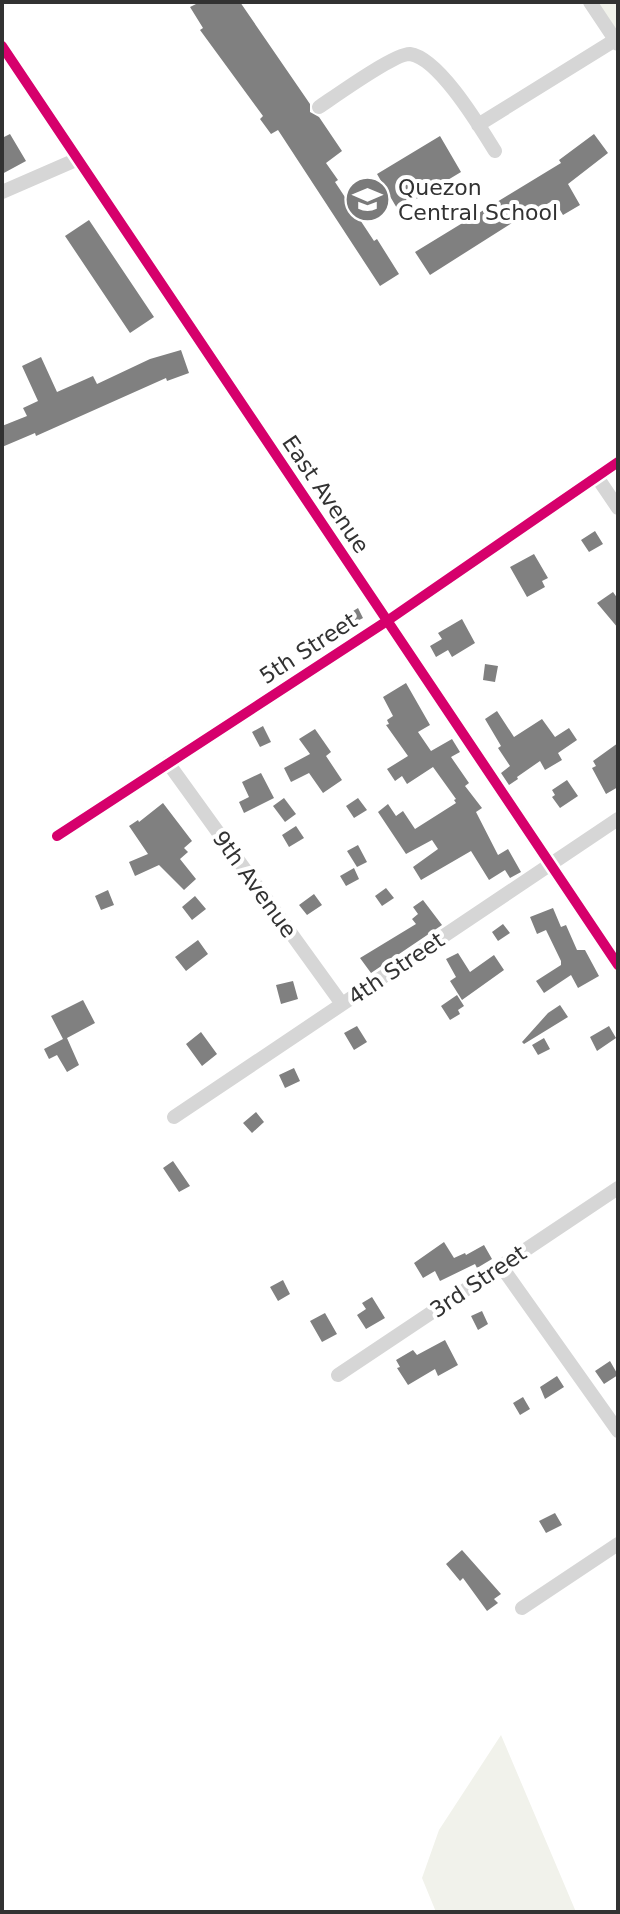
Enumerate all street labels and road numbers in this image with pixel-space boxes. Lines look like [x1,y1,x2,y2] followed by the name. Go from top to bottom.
[277,431,374,558] street label: East Avenue
[255,608,362,689] street label: 5th Street
[208,826,302,942] street label: 9th Avenue
[344,927,449,1010] street label: 4th Street
[425,1240,531,1323] street label: 3rd Street

